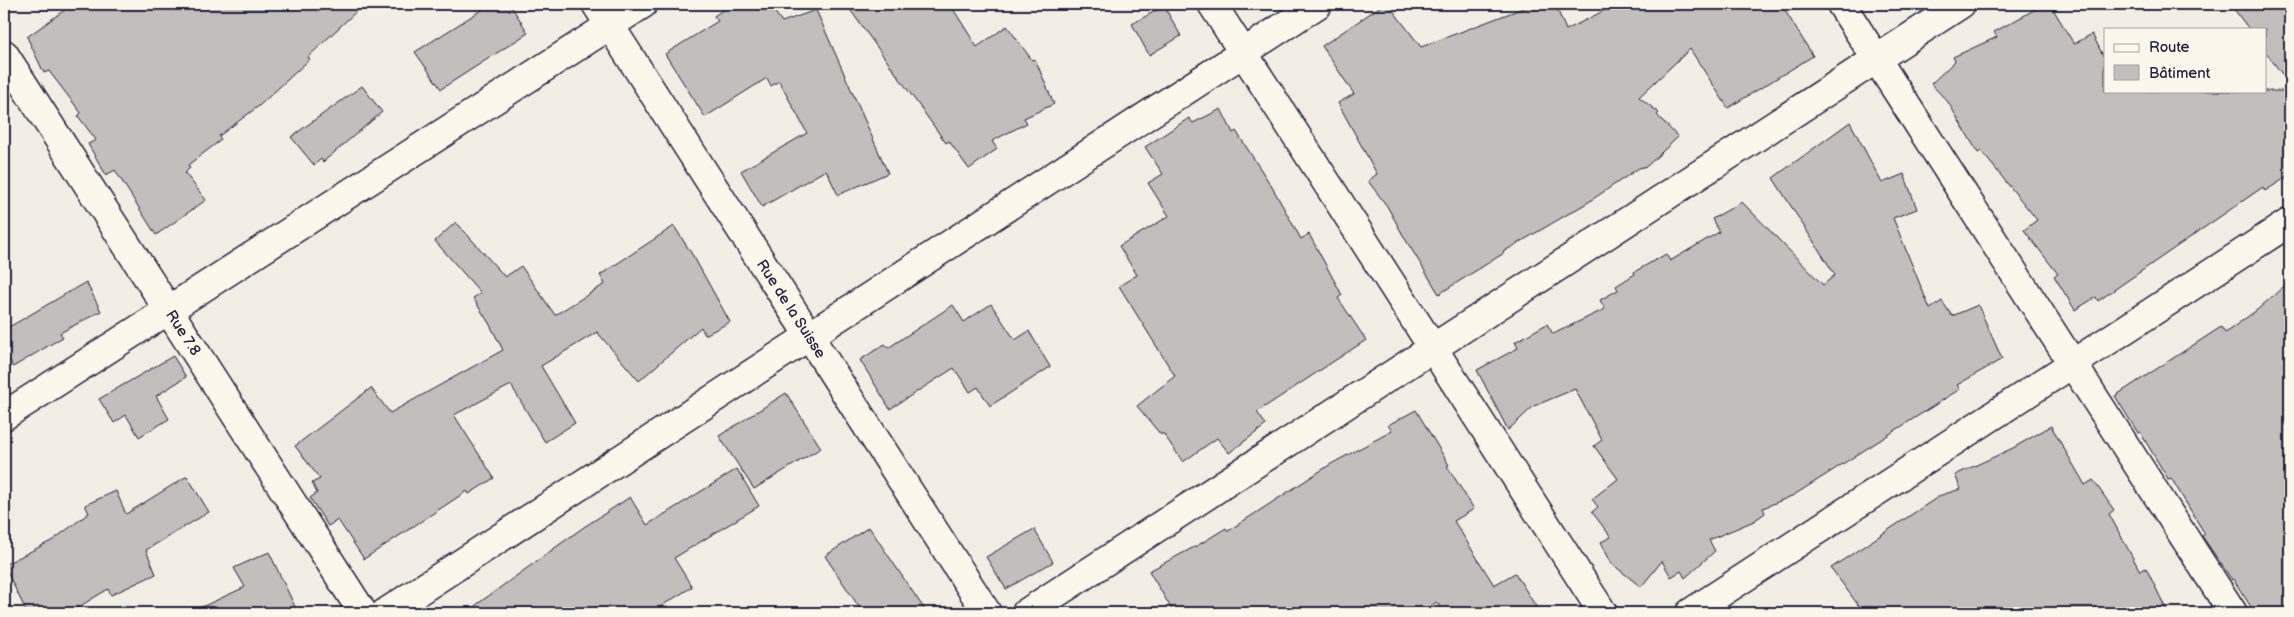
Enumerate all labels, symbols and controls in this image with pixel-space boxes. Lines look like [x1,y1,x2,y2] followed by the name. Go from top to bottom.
[2104,28,2266,92] legend
[2149,38,2190,57] text: Route
[2149,64,2211,83] text: Bâtiment
[752,256,830,362] street label: Rue de la Suisse
[161,307,205,360] street label: Rue 7.8

